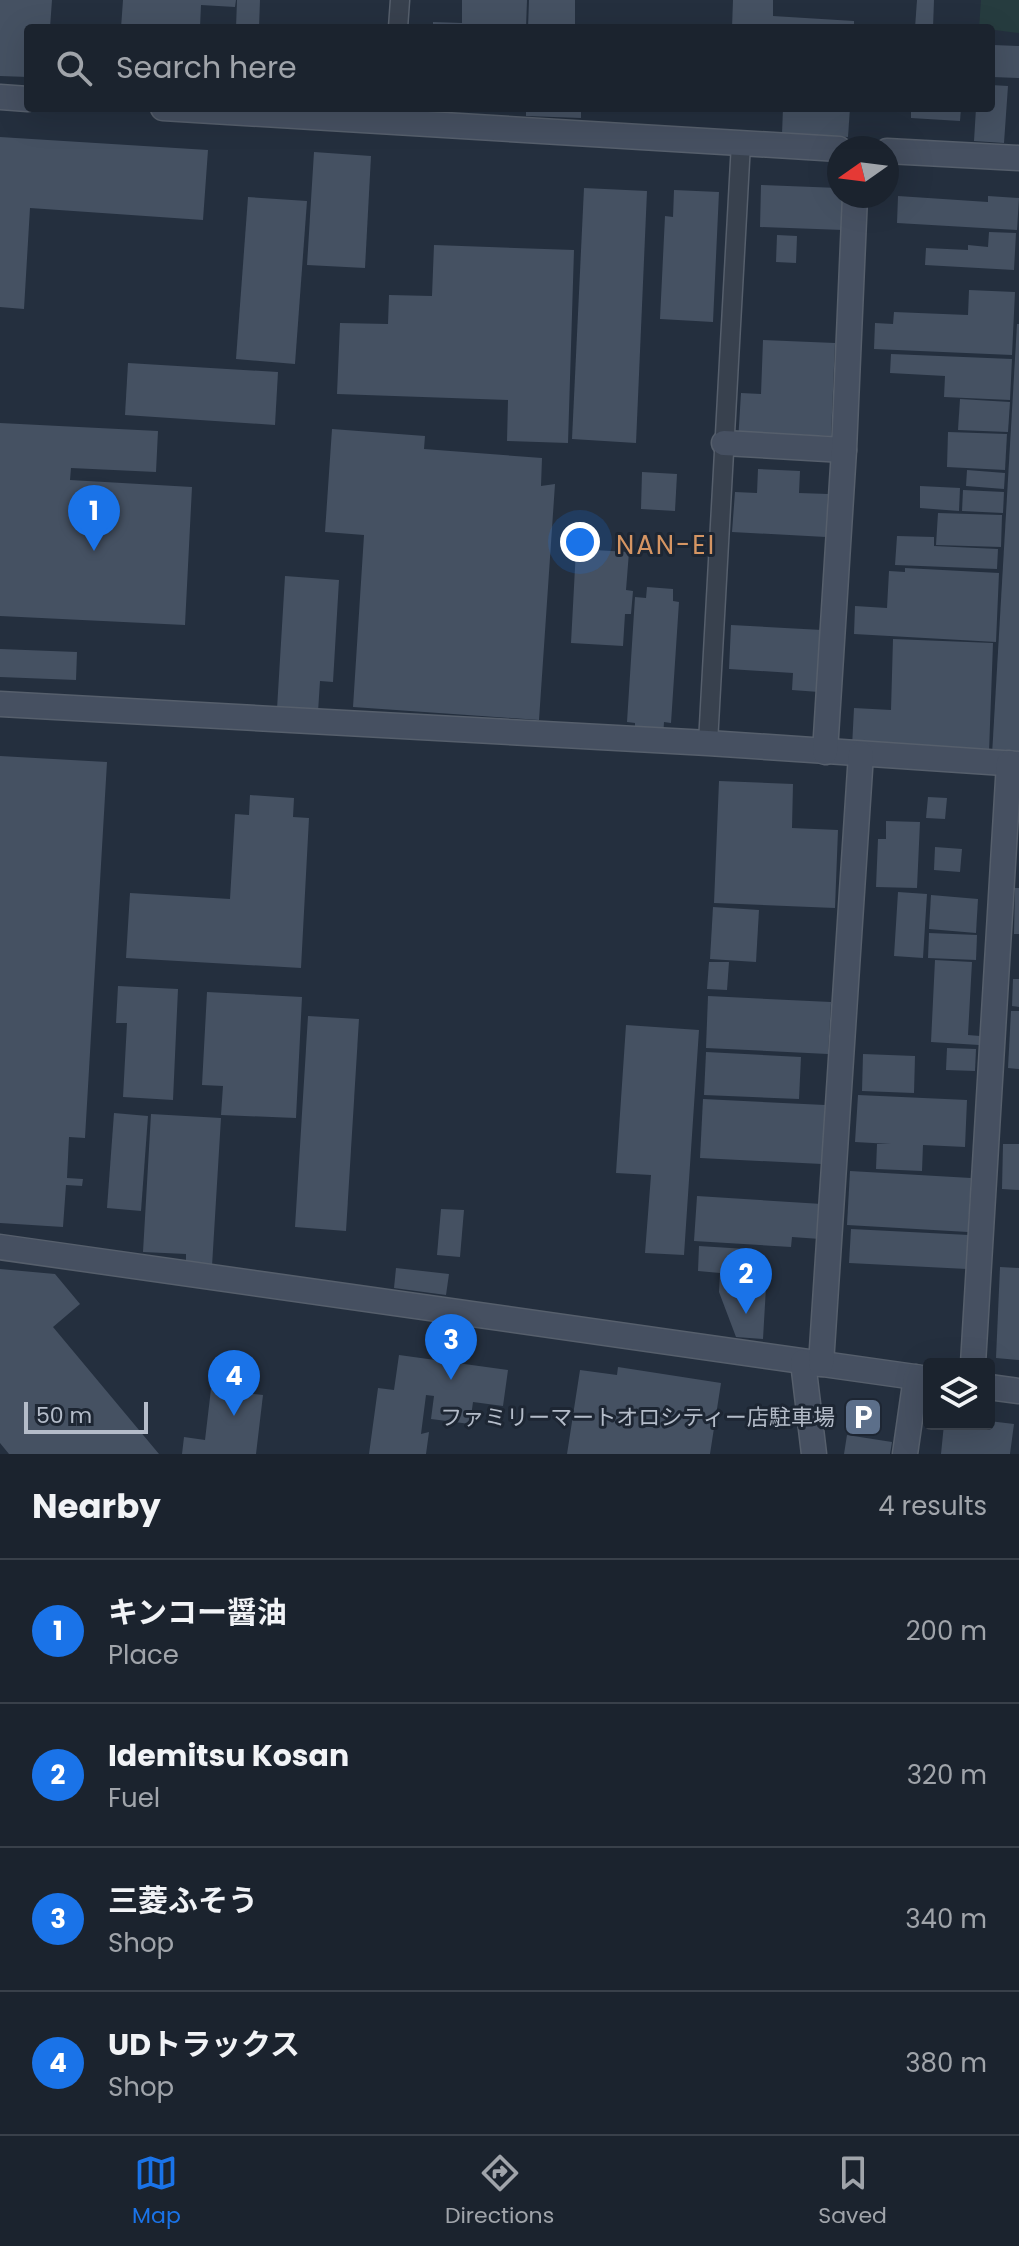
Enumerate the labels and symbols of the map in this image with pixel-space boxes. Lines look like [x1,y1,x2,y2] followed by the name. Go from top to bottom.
[827,136,899,208] north arrow
[68,485,120,551] pin: 1
[560,522,600,562] your location
[616,527,716,563] district label: NAN-EI
[720,1248,772,1314] pin: 2
[425,1314,477,1380] pin: 3
[208,1350,260,1416] pin: 4
[842,1396,884,1438] parking icon: ファミリーマートオロシティー店駐車場
[24,1398,148,1434] scale bar
[440,1402,835,1433] place label: ファミリーマートオロシティー店駐車場

